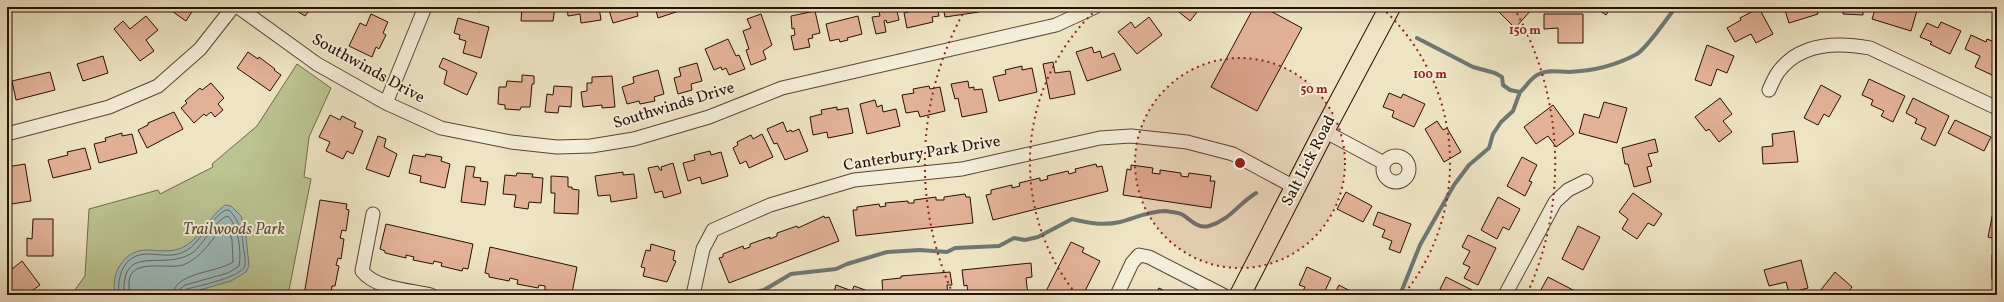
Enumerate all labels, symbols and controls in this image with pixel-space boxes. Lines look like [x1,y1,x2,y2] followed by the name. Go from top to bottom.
[1509,23,1541,39] text: 150 m
[308,29,428,109] street label: Southwinds Drive
[1413,67,1447,83] text: 100 m
[611,77,737,135] street label: Southwinds Drive
[1300,82,1328,98] text: 50 m
[1277,112,1341,210] street label: Salt Lick Road
[842,131,1002,177] street label: Canterbury Park Drive
[1233,156,1247,170] centre of rings
[183,219,286,241] park label: Trailwoods Park

